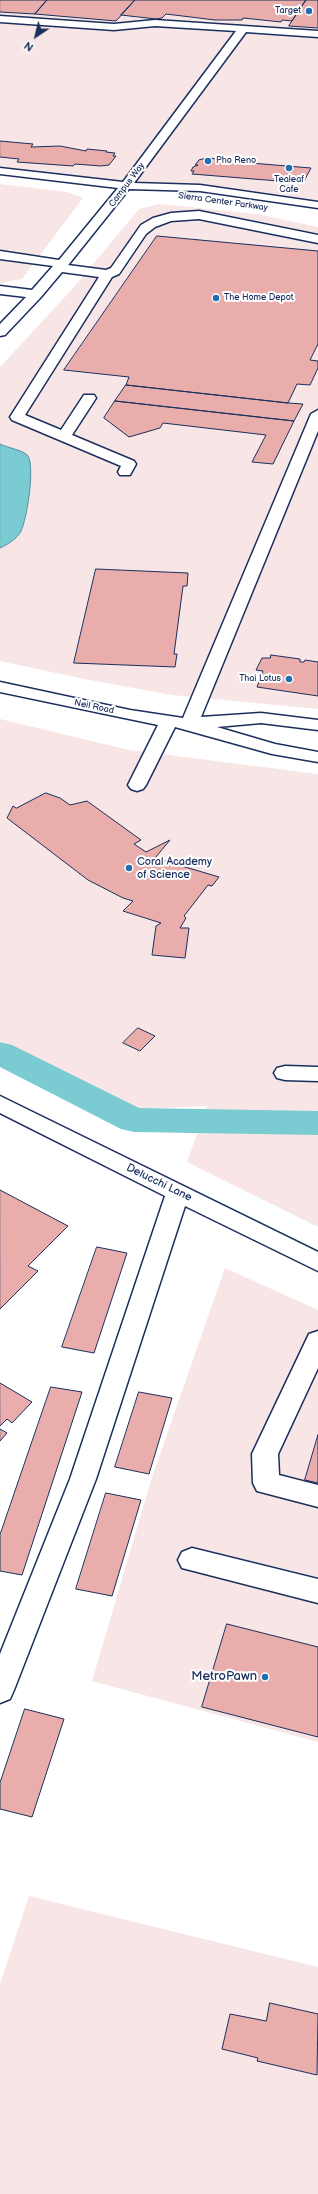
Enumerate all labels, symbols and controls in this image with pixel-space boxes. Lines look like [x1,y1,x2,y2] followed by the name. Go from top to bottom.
[275,6,301,16] place label: Target
[304,6,314,16] marker: Target
[16,16,56,56] north arrow
[22,39,36,54] text: N
[203,156,213,166] marker: Pho Reno
[216,156,256,166] place label: Pho Reno
[107,161,147,209] street label: Campus Way
[284,163,294,173] marker: Tealeaf Cafe
[274,175,304,196] place label: Tealeaf Cafe
[178,190,268,214] street label: Sierra Center Parkway
[211,293,221,303] marker: The Home Depot
[224,293,294,303] place label: The Home Depot
[239,674,281,684] place label: Thai Lotus
[284,674,294,684] marker: Thai Lotus
[73,698,115,716] street label: Neil Road
[137,855,212,881] place label: Coral Academy of Science
[124,863,134,873] marker: Coral Academy of Science
[124,1161,194,1205] street label: Delucchi Lane
[191,1669,257,1685] place label: MetroPawn
[260,1672,270,1682] marker: MetroPawn

